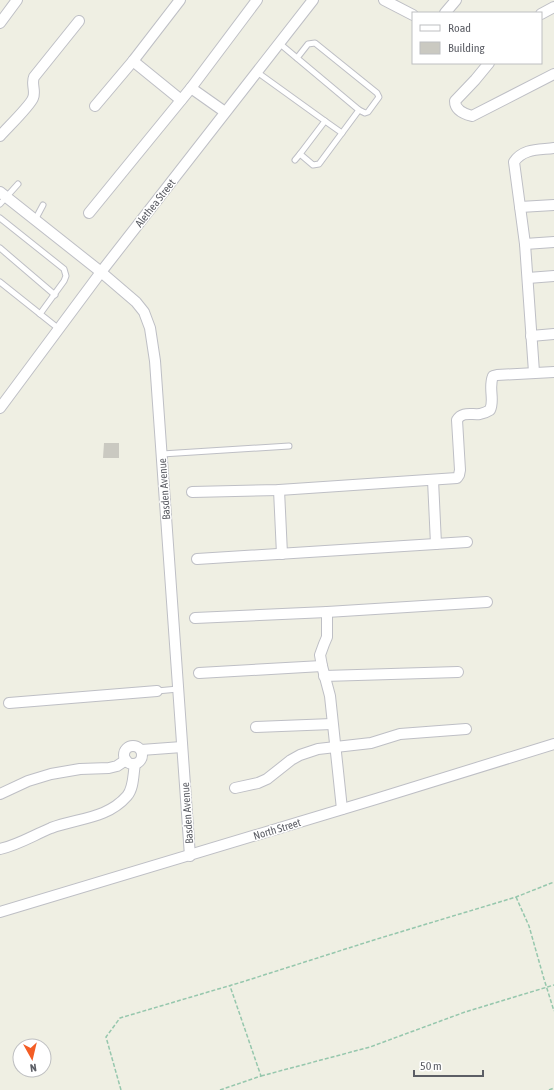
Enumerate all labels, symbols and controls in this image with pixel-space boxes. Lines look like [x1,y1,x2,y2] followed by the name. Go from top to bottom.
[412,12,542,64] legend
[448,21,471,35] text: Road
[448,41,486,55] text: Building
[133,177,177,229] street label: Alethea Street
[156,458,172,520] street label: Basden Avenue
[179,782,195,844] street label: Basden Avenue
[252,816,302,842] street label: North Street
[12,1038,52,1078] north arrow
[414,1052,483,1078] scale bar
[420,1059,442,1073] text: 50 m
[29,1062,37,1074] text: N

